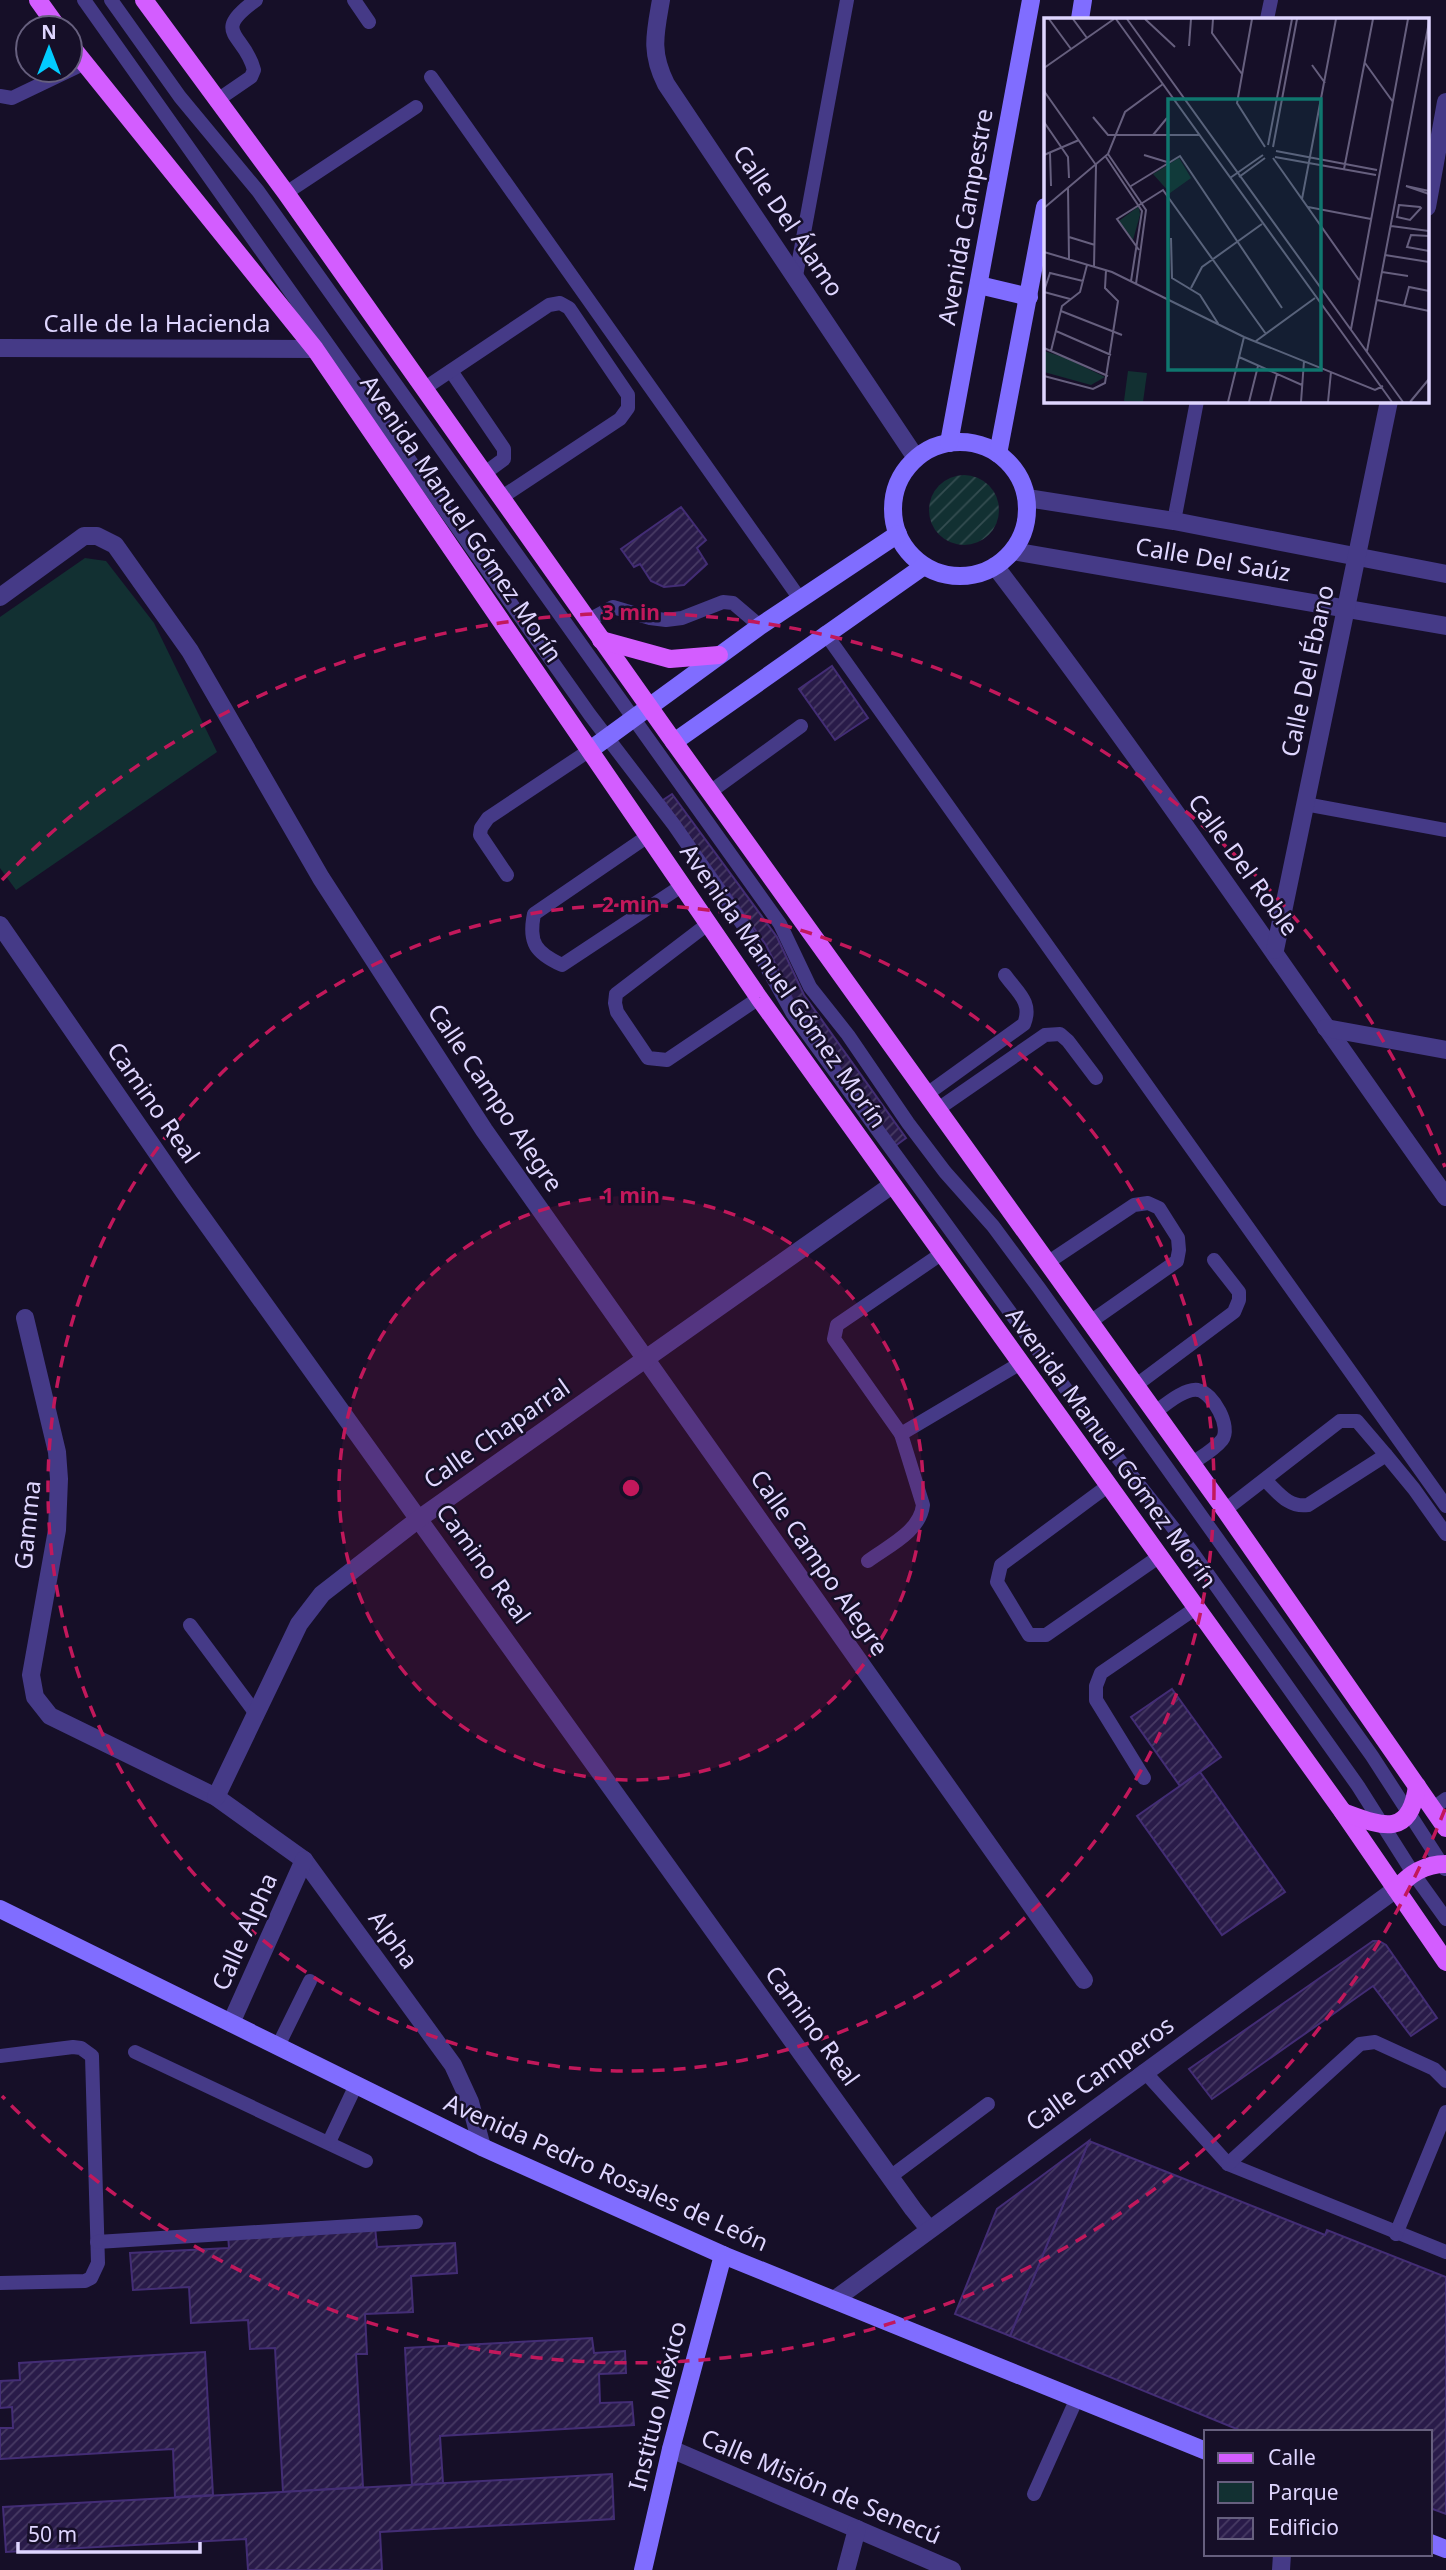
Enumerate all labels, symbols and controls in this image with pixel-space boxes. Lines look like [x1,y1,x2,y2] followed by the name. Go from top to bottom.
[14,14,84,84] north arrow
[1044,18,1428,402] inset map
[41,19,57,45] text: N
[929,106,1000,327] street label: Avenida Campestre
[726,138,852,302] street label: Calle Del Álamo
[44,306,270,339] street label: Calle de la Hacienda
[354,368,571,668] street label: Avenida Manuel Gómez Morín
[1133,529,1293,588] street label: Calle Del Saúz
[1272,582,1341,760] street label: Calle Del Ébano
[602,598,660,626] text: 3 min
[1181,786,1307,942] street label: Calle Del Roble
[673,836,895,1134] street label: Avenida Manuel Gómez Morín
[602,890,660,918] text: 2 min
[421,997,571,1198] street label: Calle Campo Alegre
[100,1035,208,1169] street label: Camino Real
[602,1181,660,1209] text: 1 min
[999,1300,1225,1594] street label: Avenida Manuel Gómez Morín
[416,1370,576,1495] street label: Calle Chaparral
[744,1462,897,1662] street label: Calle Campo Alegre
[619,1476,643,1500] centre of rings
[5,1479,48,1571] street label: Gamma
[429,1496,539,1630] street label: Camino Real
[203,1867,284,1995] street label: Calle Alpha
[362,1903,427,1975] street label: Alpha
[758,1958,868,2092] street label: Camino Real
[1018,2008,1180,2138] street label: Calle Camperos
[439,2085,774,2258] street label: Avenida Pedro Rosales de León
[620,2318,694,2494] street label: Instituo México
[696,2420,947,2551] street label: Calle Misión de Senecú
[1204,2430,1432,2556] legend
[1268,2443,1316,2471] text: Calle
[1268,2478,1338,2506] text: Parque
[18,2510,200,2554] scale bar
[1268,2513,1339,2541] text: Edificio
[28,2520,77,2548] text: 50 m

